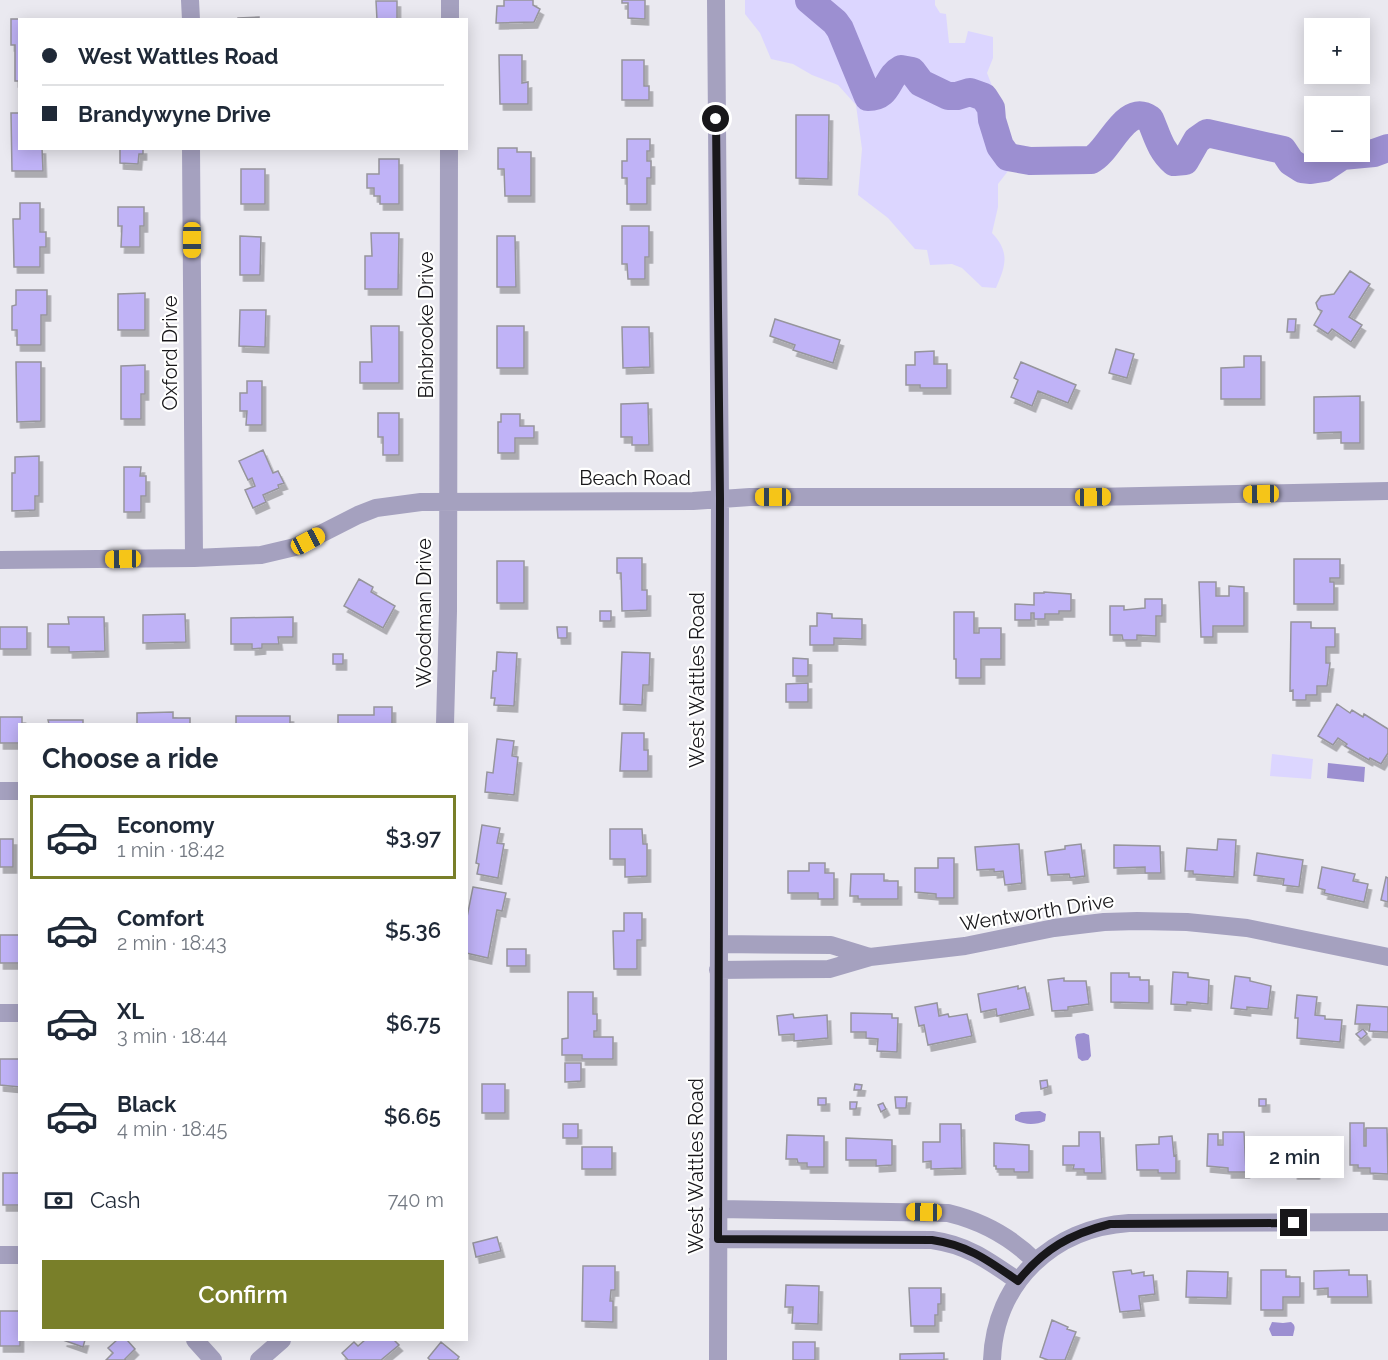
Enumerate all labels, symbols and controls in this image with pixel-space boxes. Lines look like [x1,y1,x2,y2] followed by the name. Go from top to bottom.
[1304,18,1370,162] map controls
[1304,18,1370,84] button: +
[78,43,279,69] text: West Wattles Road
[1304,96,1370,162] button: −
[78,101,271,127] text: Brandywyne Drive
[702,105,729,132] route start
[183,222,201,258] car
[414,251,438,398] street label: Binbrooke Drive
[158,295,182,411] street label: Oxford Drive
[579,466,691,490] street label: Beach Road
[1243,485,1279,503] car
[755,488,791,506] car
[1075,488,1111,506] car
[288,525,328,557] car
[412,538,436,688] street label: Woodman Drive
[105,550,141,568] car
[685,592,709,768] street label: West Wattles Road
[42,743,218,774] text: Choose a ride
[45,810,99,864] icon: car
[117,812,215,838] text: Economy
[385,824,441,850] text: $3.97
[117,838,225,862] text: 1 min · 18:42
[958,888,1116,936] street label: Wentworth Drive
[45,903,99,957] icon: car
[117,905,204,931] text: Comfort
[385,917,441,943] text: $5.36
[117,931,227,955] text: 2 min · 18:43
[45,996,99,1050] icon: car
[117,998,144,1024] text: XL
[386,1010,441,1036] text: $6.75
[117,1024,227,1048] text: 3 min · 18:44
[684,1078,708,1254] street label: West Wattles Road
[45,1089,99,1143] icon: car
[117,1091,176,1117] text: Black
[384,1103,441,1129] text: $6.65
[117,1117,227,1141] text: 4 min · 18:45
[1244,1136,1344,1178] callout: 2 min
[1269,1145,1320,1169] text: 2 min
[42,1184,75,1217] icon: cash
[90,1187,141,1213] text: Cash
[388,1188,444,1212] text: 740 m
[906,1203,942,1221] car
[1280,1209,1307,1236] route end
[42,1260,444,1329] button: Confirm

